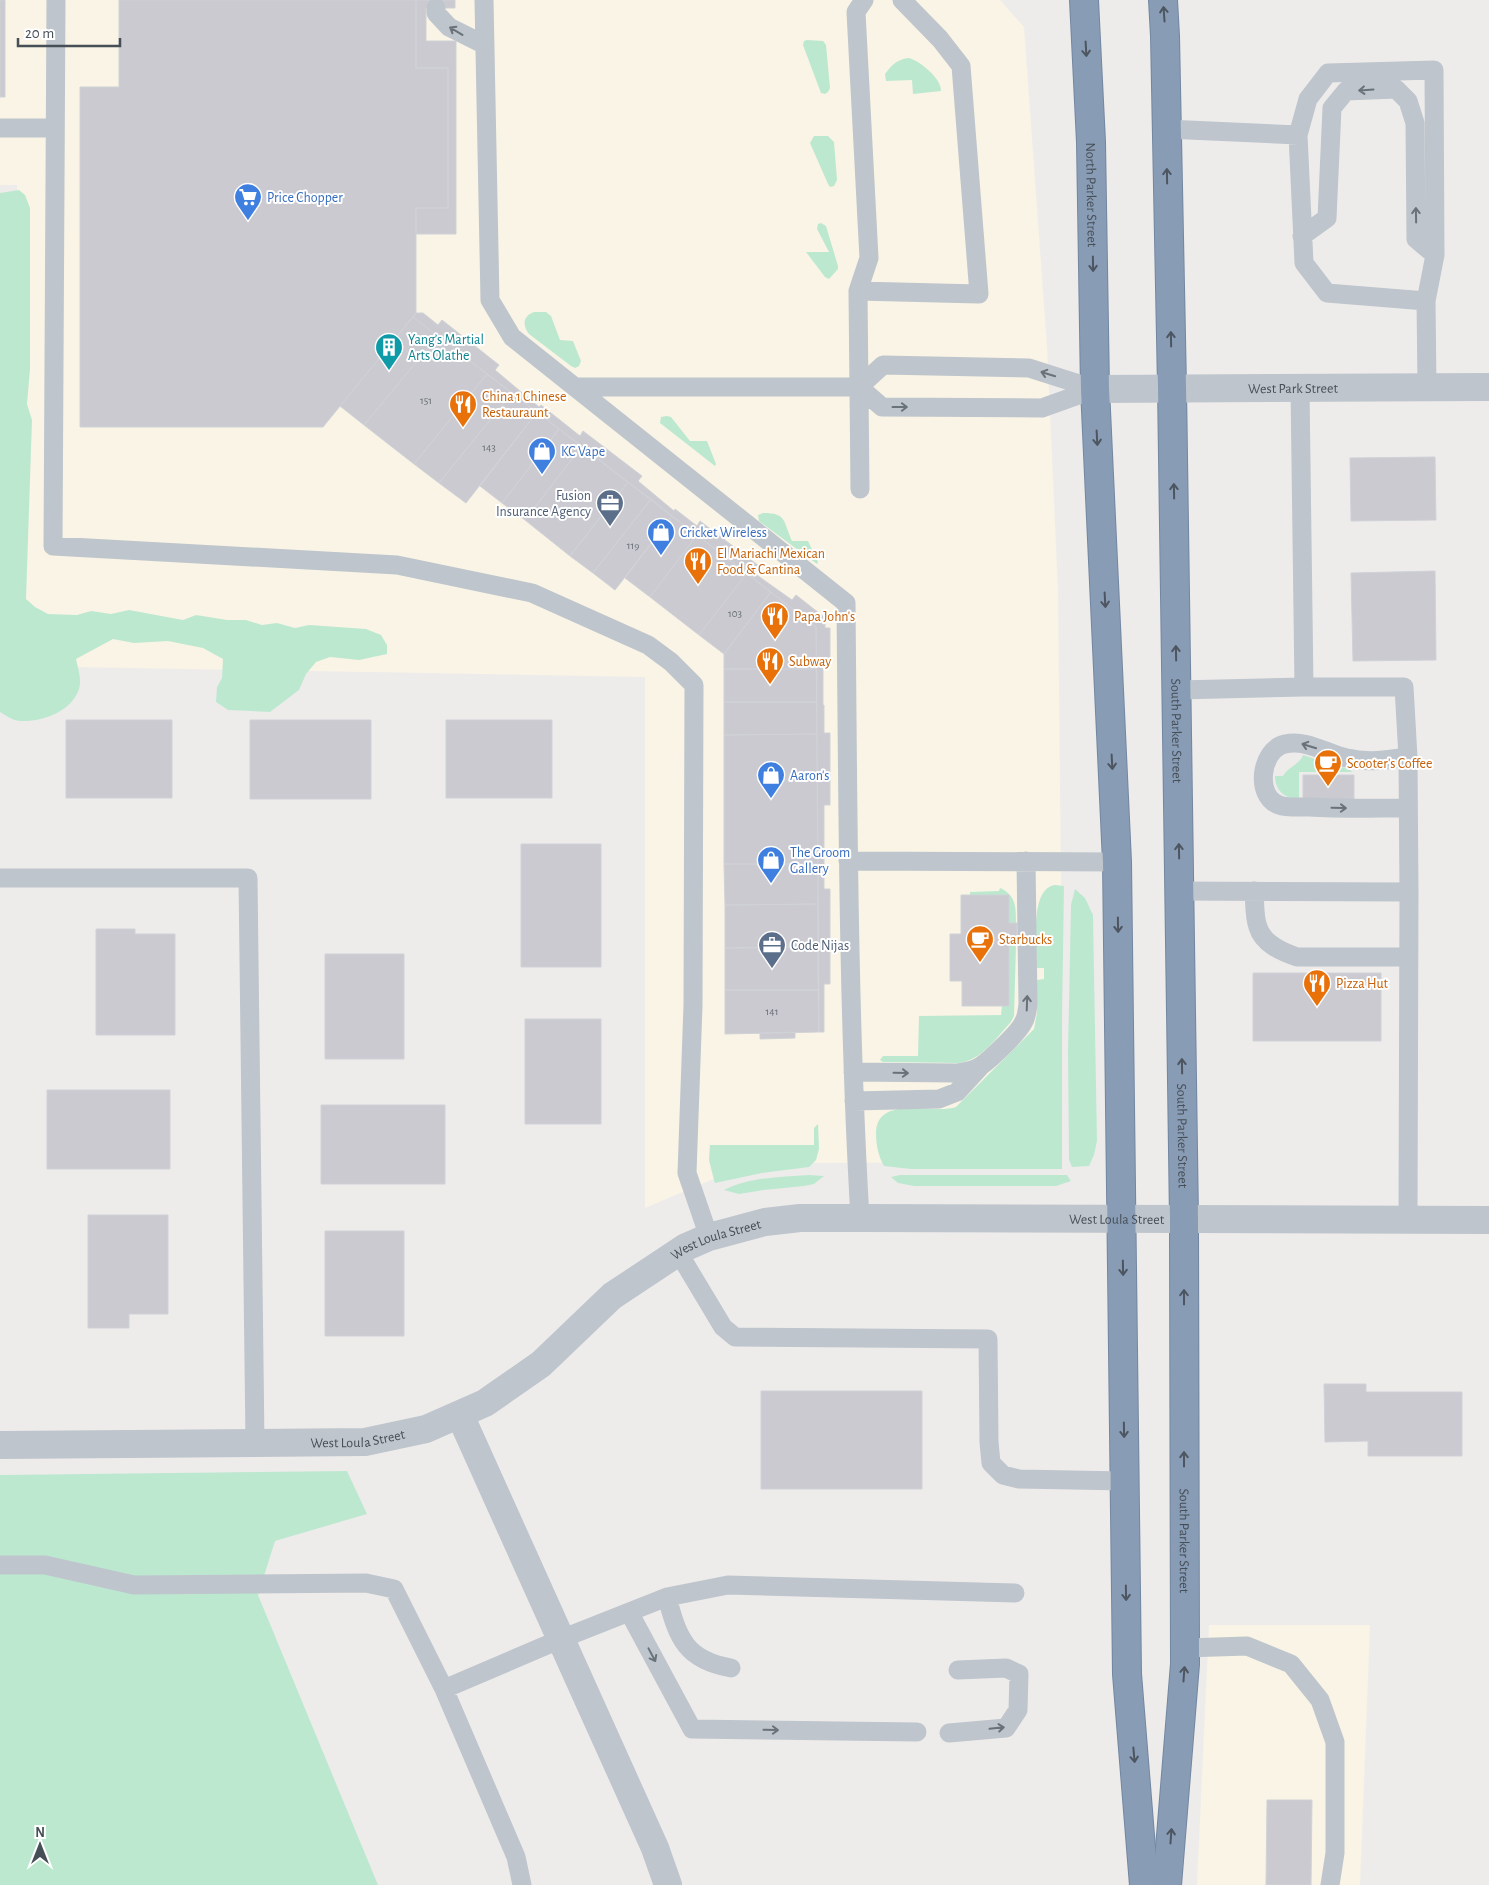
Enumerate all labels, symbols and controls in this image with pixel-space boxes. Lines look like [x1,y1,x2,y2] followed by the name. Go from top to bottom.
[1159,6,1168,22] one-way arrow
[18,15,120,47] scale bar
[25,26,54,41] text: 20 m
[448,26,463,36] one-way arrow
[1082,40,1091,56] one-way arrow
[1358,85,1374,94] one-way arrow
[1083,142,1099,248] street label: North Parker Street
[1163,168,1172,184] one-way arrow
[233,182,263,221] supermarket icon: Price Chopper
[267,191,343,205] place label: Price Chopper
[1411,207,1421,224] one-way arrow
[1088,255,1098,271] one-way arrow
[1166,331,1176,347] one-way arrow
[374,332,404,371] building icon: Yang’s Martial Arts Olathe
[408,333,484,363] place label: Yang’s Martial Arts Olathe
[1041,369,1057,378] one-way arrow
[1248,382,1338,396] street label: West Park Street
[448,389,478,428] restaurant icon: China 1 Chinese Restauraunt
[482,390,566,420] place label: China 1 Chinese Restauraunt
[420,395,432,406] house number: 151
[892,402,908,412] one-way arrow
[1093,429,1102,445] one-way arrow
[527,436,557,475] shop icon: KC Vape
[482,442,496,453] house number: 143
[561,445,605,459] place label: KC Vape
[1169,483,1178,499] one-way arrow
[595,488,625,527] office icon: Fusion Insurance Agency
[496,489,591,519] place label: Fusion Insurance Agency
[646,517,676,556] shop icon: Cricket Wireless
[680,526,767,540] place label: Cricket Wireless
[627,540,639,551] house number: 119
[683,546,713,585] restaurant icon: El Mariachi Mexican Food & Cantina
[717,547,825,577] place label: El Mariachi Mexican Food & Cantina
[1100,592,1110,608] one-way arrow
[760,601,790,640] restaurant icon: Papa John's
[728,608,743,619] house number: 103
[794,610,855,624] place label: Papa John's
[755,646,785,685] restaurant icon: Subway
[1171,646,1181,662] one-way arrow
[789,655,831,669] place label: Subway
[1168,678,1184,784] street label: South Parker Street
[1302,740,1318,750] one-way arrow
[1313,748,1343,787] cafe icon: Scooter's Coffee
[1108,754,1117,770] one-way arrow
[1347,757,1433,771] place label: Scooter's Coffee
[756,760,786,799] shop icon: Aaron's
[790,769,830,783] place label: Aaron's
[1331,803,1347,813] one-way arrow
[1174,843,1184,859] one-way arrow
[756,845,786,884] shop icon: The Groom Gallery
[790,846,850,876] place label: The Groom Gallery
[1113,916,1123,933] one-way arrow
[965,924,995,963] cafe icon: Starbucks
[757,930,787,969] office icon: Code Nijas
[999,933,1052,947] place label: Starbucks
[791,939,849,953] place label: Code Nijas
[1302,968,1332,1007] restaurant icon: Pizza Hut
[1336,977,1389,991] place label: Pizza Hut
[1023,995,1032,1011] one-way arrow
[766,1006,778,1017] house number: 141
[1177,1058,1187,1074] one-way arrow
[893,1068,909,1078] one-way arrow
[1174,1083,1190,1189] street label: South Parker Street
[1069,1213,1165,1227] street label: West Loula Street
[669,1217,763,1263] street label: West Loula Street
[1118,1259,1127,1275] one-way arrow
[1179,1289,1189,1306] one-way arrow
[1120,1422,1129,1438] one-way arrow
[310,1428,407,1450] street label: West Loula Street
[1179,1452,1189,1468] one-way arrow
[1177,1488,1191,1594] street label: South Parker Street
[1121,1584,1131,1600] one-way arrow
[648,1647,657,1662] one-way arrow
[1179,1667,1188,1683] one-way arrow
[989,1723,1005,1733] one-way arrow
[762,1725,778,1735] one-way arrow
[1129,1747,1139,1763] one-way arrow
[15,1820,65,1870] north arrow
[35,1826,45,1840] text: N
[1166,1829,1176,1845] one-way arrow

